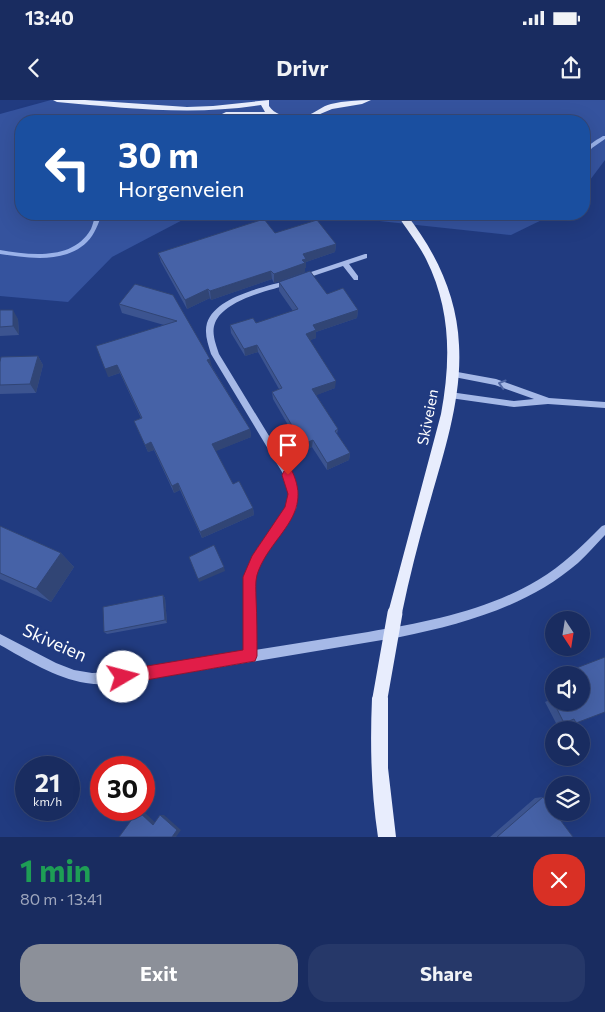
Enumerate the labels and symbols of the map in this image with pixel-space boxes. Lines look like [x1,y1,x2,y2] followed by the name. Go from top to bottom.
[498,379,507,390] one-way arrow
[413,388,441,446] street label: Skiveien
[267,424,309,475] pin
[545,611,590,656] north arrow
[20,618,90,666] street label: Skiveien
[96,650,148,702] position arrow
[90,756,155,821] speed limit sign: 30

